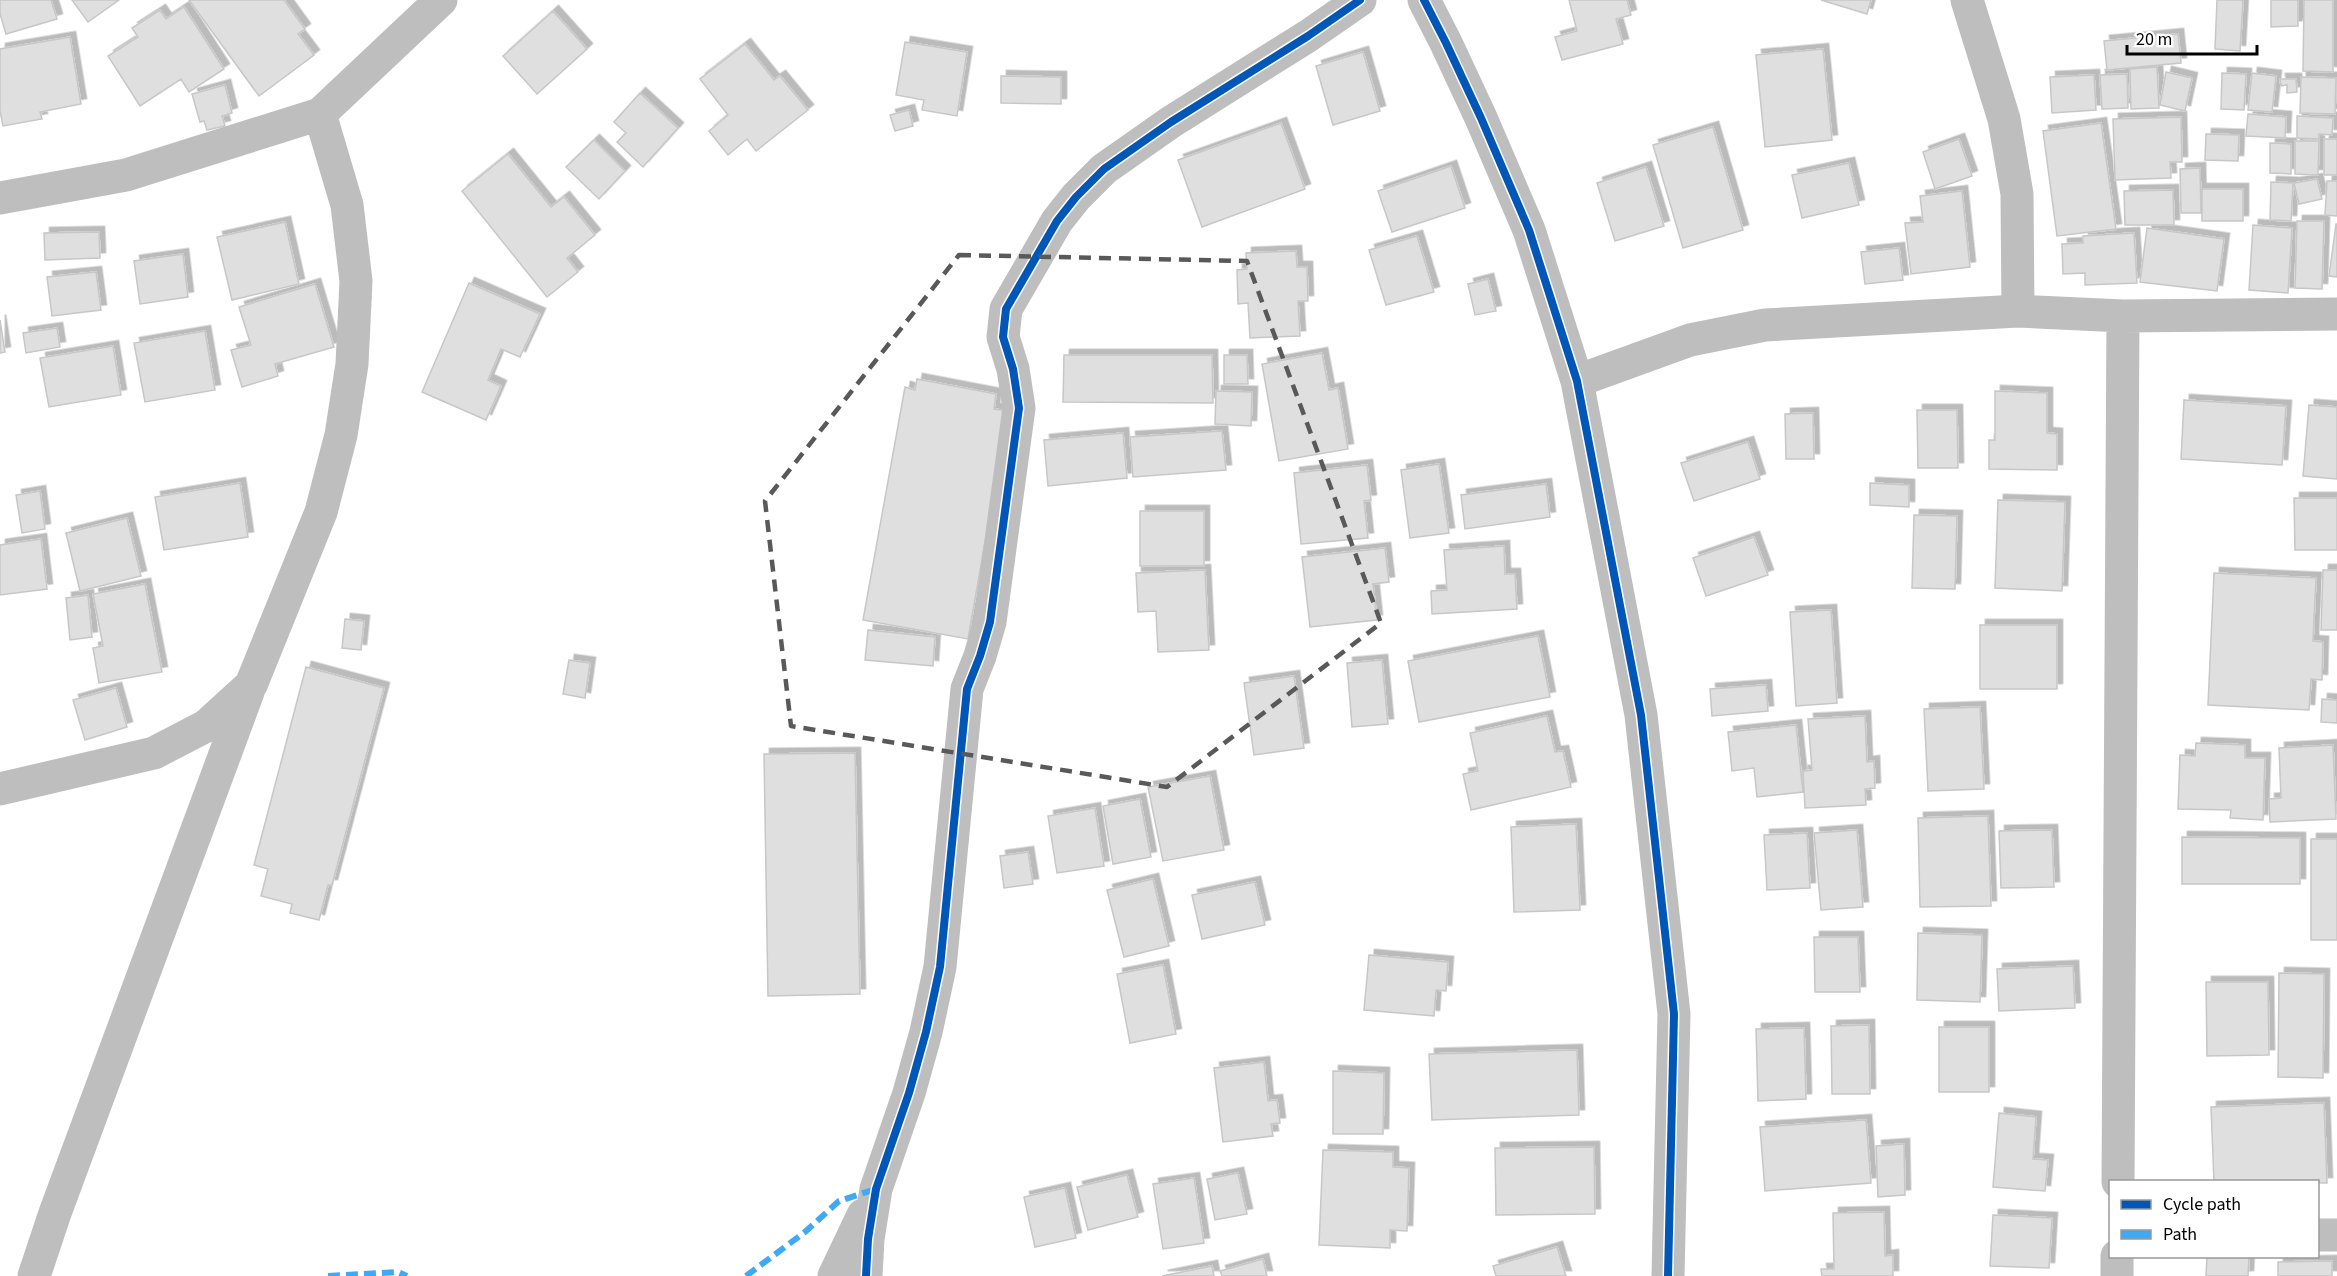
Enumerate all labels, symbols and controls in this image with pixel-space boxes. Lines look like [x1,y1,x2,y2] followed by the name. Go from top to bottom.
[2127,18,2258,56] scale bar
[2136,27,2172,52] text: 20 m
[2109,1180,2319,1258] legend
[2163,1192,2241,1217] text: Cycle path
[2163,1222,2197,1247] text: Path

